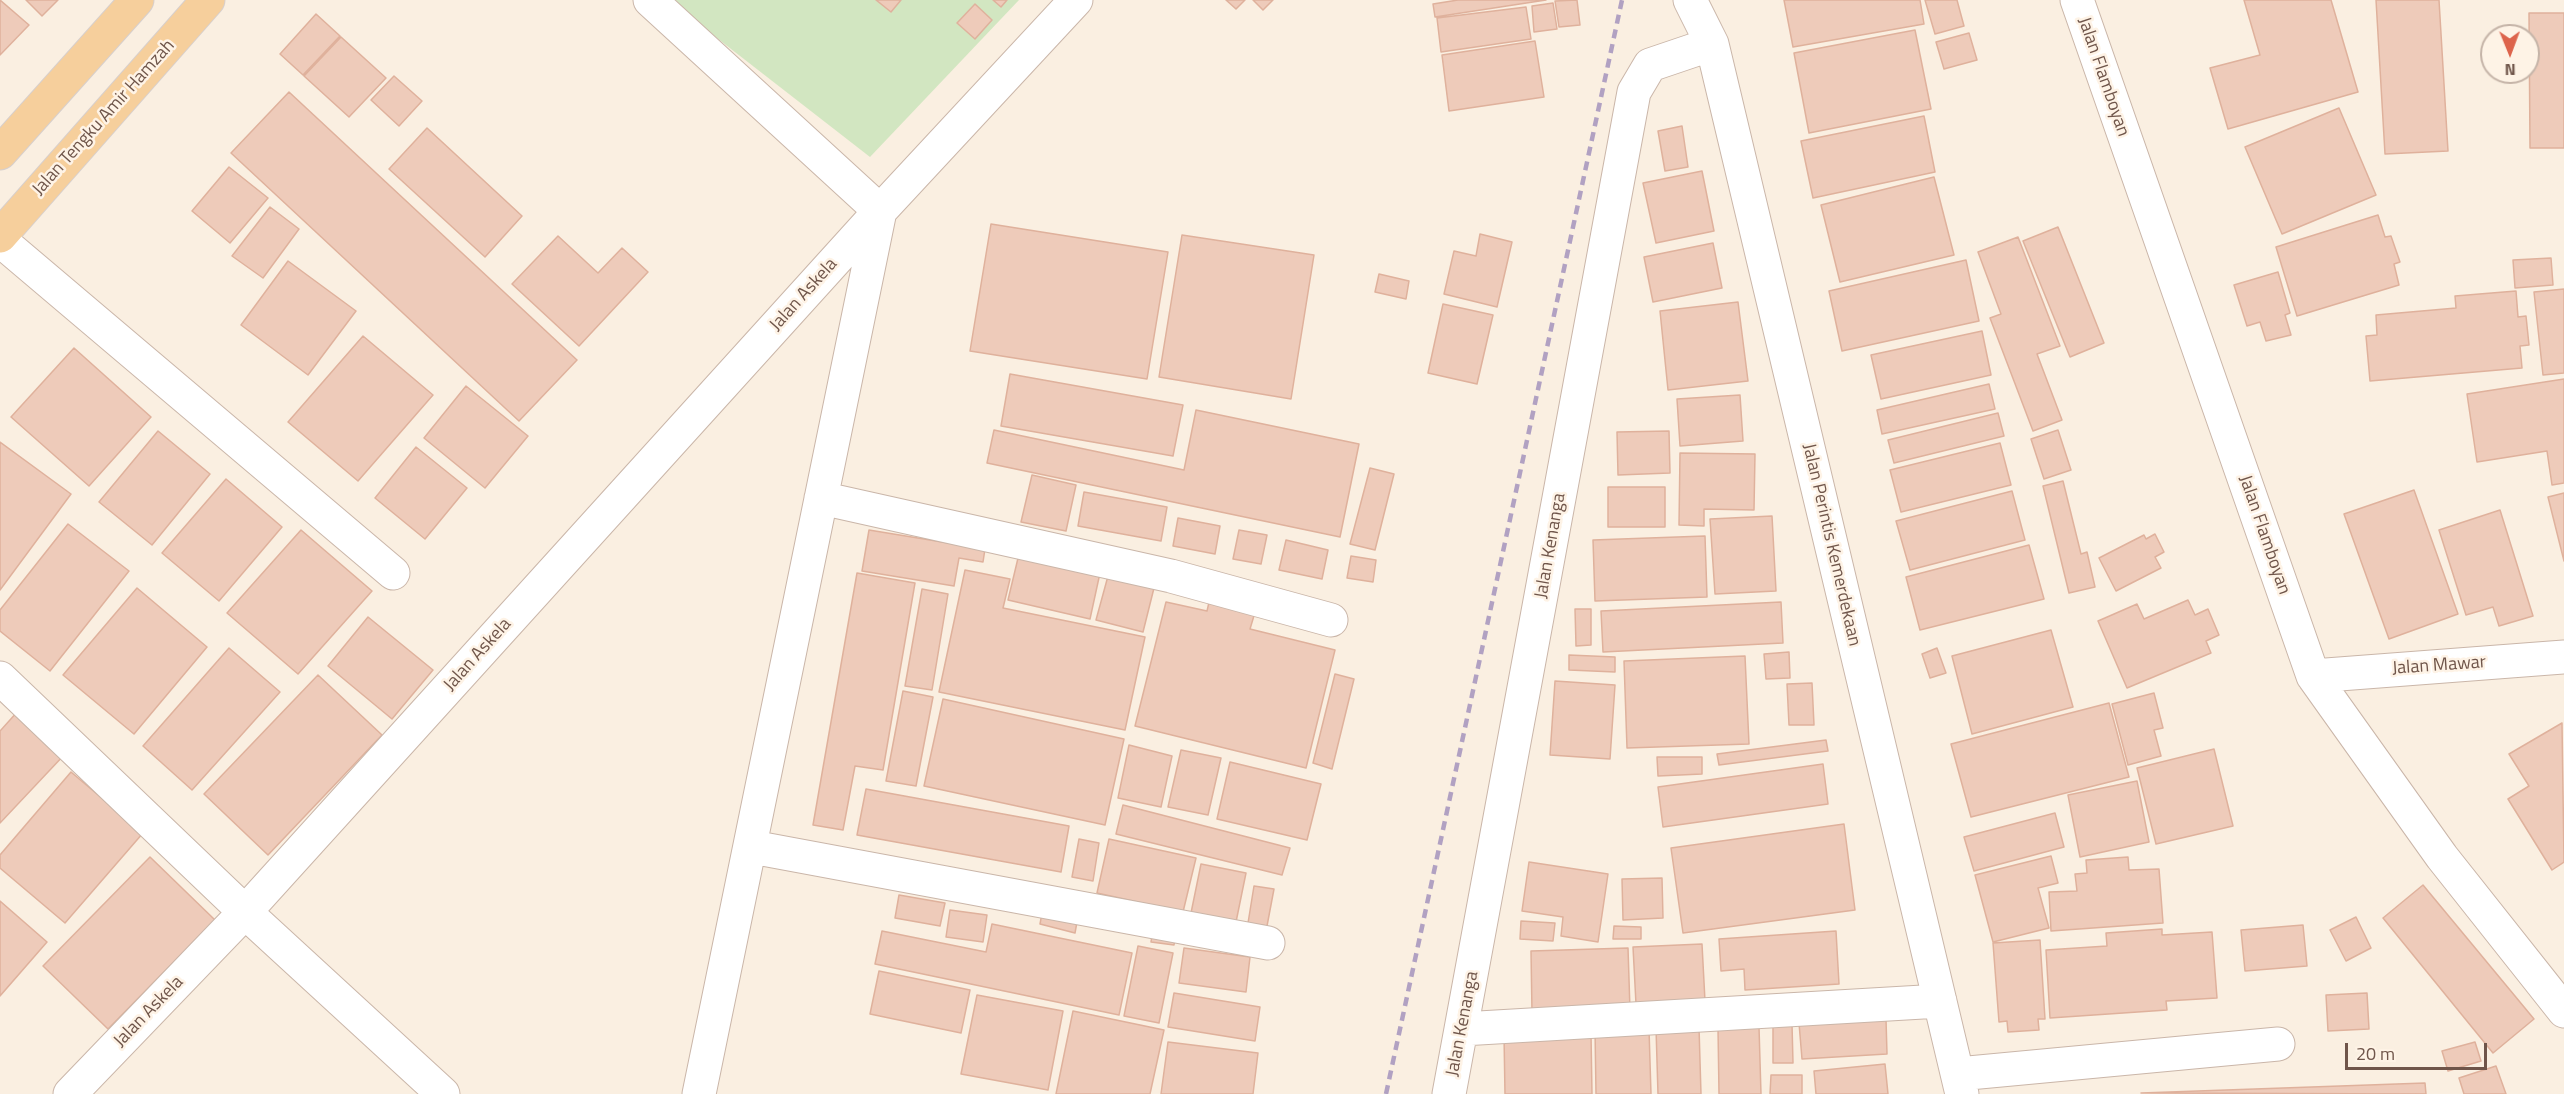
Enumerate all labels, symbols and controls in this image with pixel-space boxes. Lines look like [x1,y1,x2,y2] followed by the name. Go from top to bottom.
[2072,15,2134,139] street label: Jalan Flamboyan
[2480,24,2540,84] north arrow
[28,36,180,200] street label: Jalan Tengku Amir Hamzah
[2505,58,2516,82] text: N
[766,254,842,336] street label: Jalan Askela
[1797,442,1865,648] street label: Jalan Perintis Kemerdekaan
[2233,473,2295,597] street label: Jalan Flamboyan
[1531,492,1571,600] street label: Jalan Kenanga
[440,614,516,696] street label: Jalan Askela
[2391,652,2487,680] street label: Jalan Mawar
[1442,970,1484,1078] street label: Jalan Kenanga
[110,972,188,1052] street label: Jalan Askela
[2348,1031,2490,1069] scale bar
[2356,1040,2395,1067] text: 20 m

